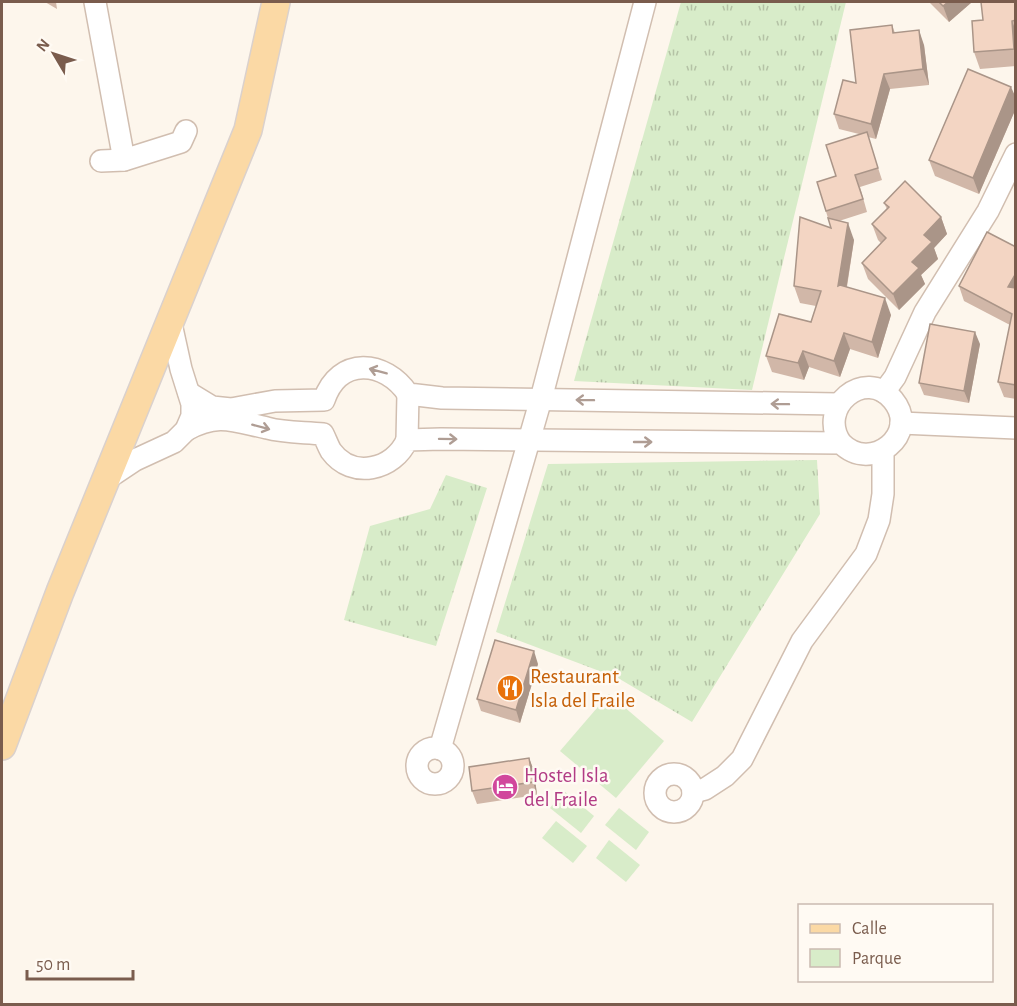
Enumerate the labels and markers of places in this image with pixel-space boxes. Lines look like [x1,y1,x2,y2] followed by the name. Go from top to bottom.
[530,666,635,711] place label: Restaurant Isla del Fraile
[495,673,525,703] restaurant icon: Restaurant Isla del Fraile
[524,765,609,810] place label: Hostel Isla del Fraile
[490,772,520,802] hotel icon: Hostel Isla del Fraile

